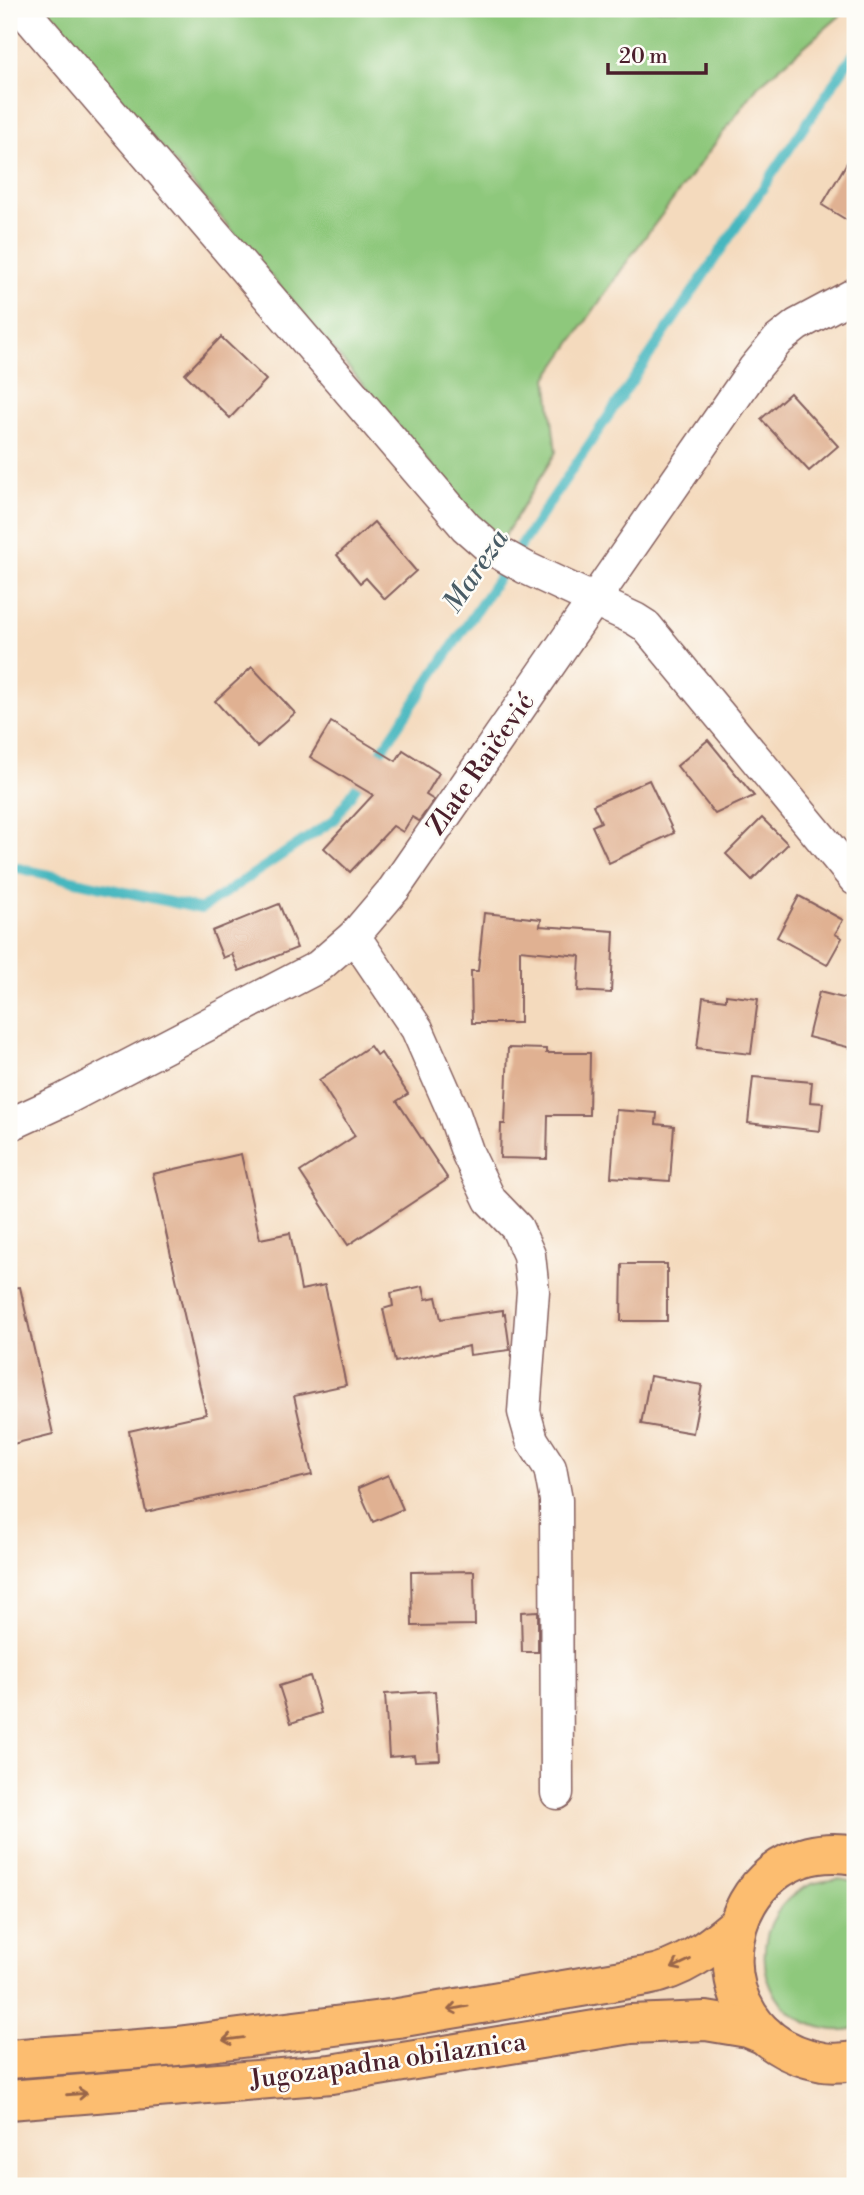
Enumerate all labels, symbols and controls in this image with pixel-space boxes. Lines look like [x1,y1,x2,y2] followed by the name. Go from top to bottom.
[608,32,706,76] scale bar
[619,44,668,70] text: 20 m
[435,522,517,619] water label: Mareza
[420,687,542,841] street label: Zlate Raičević
[670,1959,691,1972] one-way arrow
[447,2002,470,2015] one-way arrow
[247,2026,529,2096] street label: Jugozapadna obilaznica
[222,2033,244,2046] one-way arrow
[65,2087,88,2100] one-way arrow

